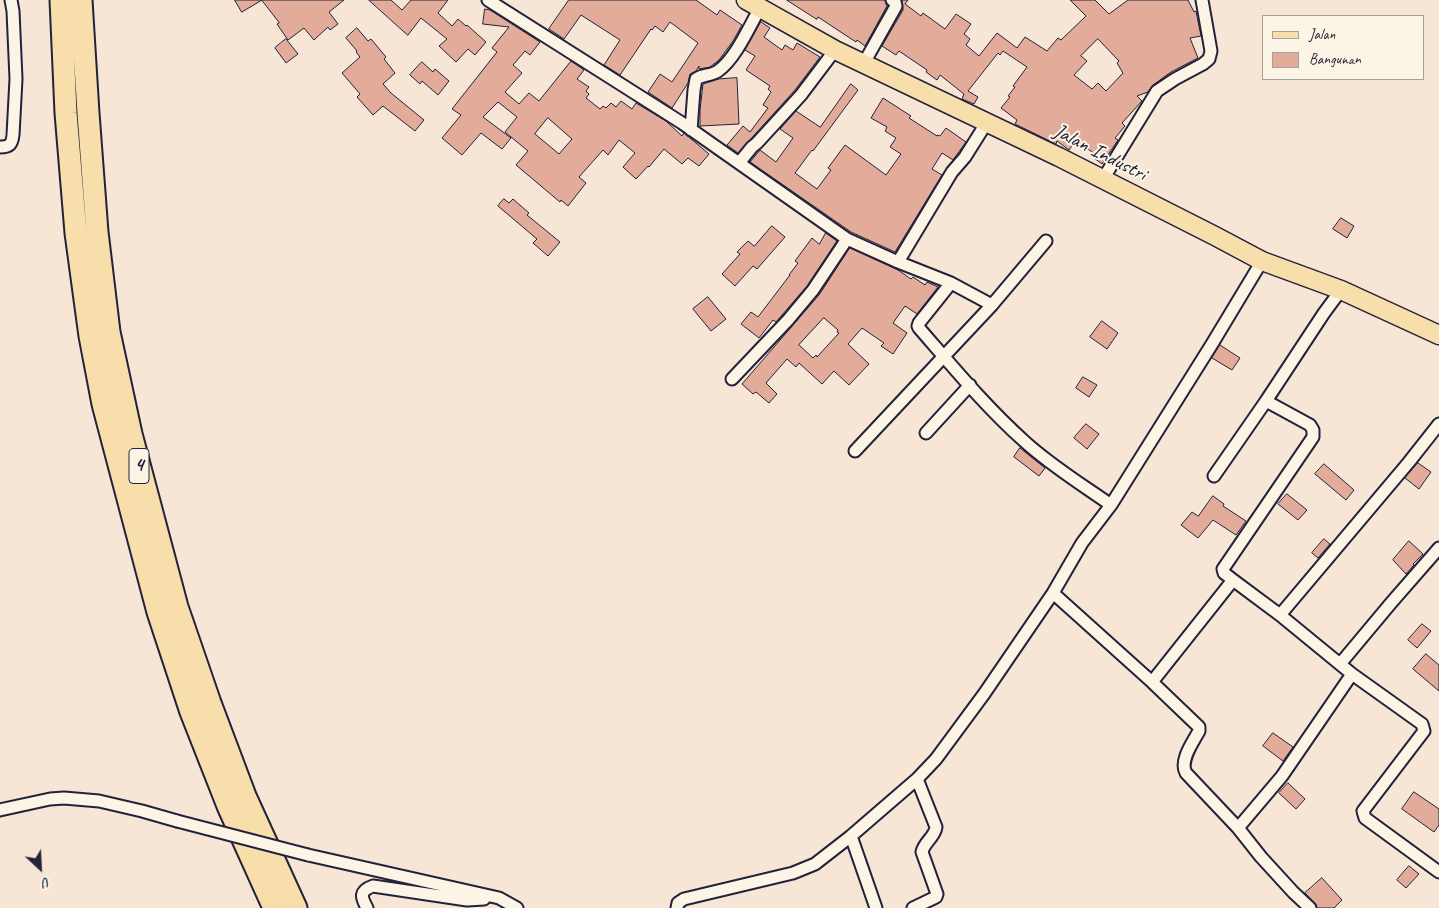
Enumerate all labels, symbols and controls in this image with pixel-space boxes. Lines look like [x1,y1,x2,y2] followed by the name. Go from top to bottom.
[1262,15,1424,80] legend
[1309,25,1335,44] text: Jalan
[1309,50,1361,69] text: Bangunan
[1049,119,1151,187] street label: Jalan Industri
[129,448,149,484] road number: 4
[15,843,65,893] north arrow
[40,873,53,891] text: U

